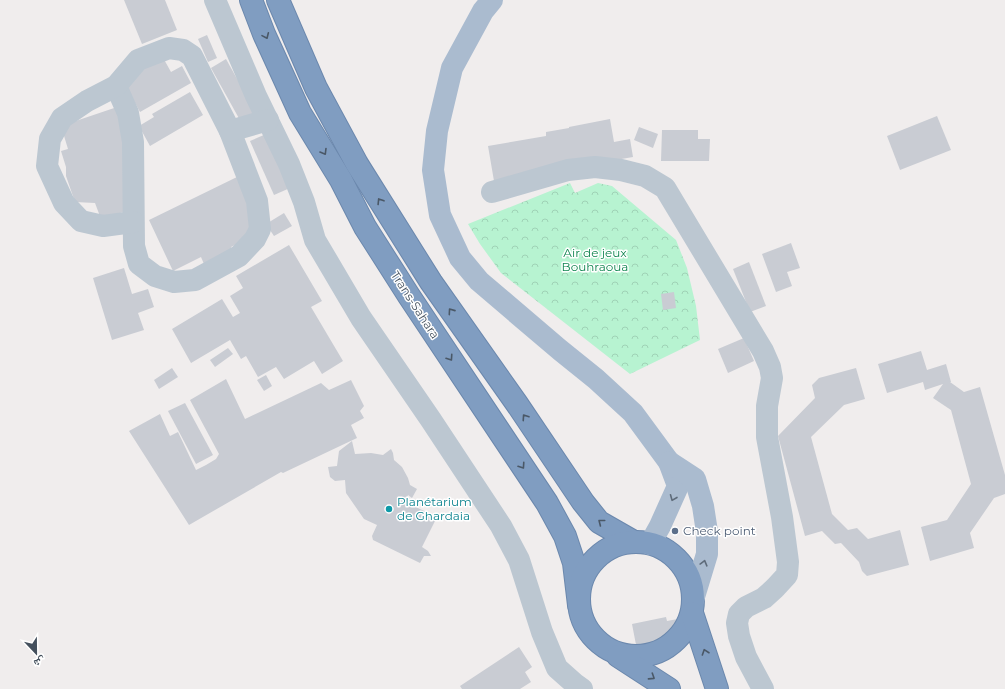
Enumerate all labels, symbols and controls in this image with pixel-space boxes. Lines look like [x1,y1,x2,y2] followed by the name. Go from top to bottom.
[261,33,269,40] one-way arrow
[320,148,327,155] one-way arrow
[378,199,385,206] one-way arrow
[562,245,628,274] park label: Air de jeux Bouhraoua
[388,268,443,341] street label: Trans-Sahara
[449,308,456,315] one-way arrow
[445,354,453,361] one-way arrow
[523,414,530,421] one-way arrow
[517,462,524,469] one-way arrow
[397,494,472,523] place label: Planétarium de Ghardaia
[669,495,677,502] one-way arrow
[384,504,394,514] marker: Planétarium de Ghardaia
[598,520,605,527] one-way arrow
[683,523,756,538] place label: Check point
[670,526,680,536] marker: Check point
[700,559,708,566] one-way arrow
[16,633,56,673] north arrow
[701,649,709,656] one-way arrow
[31,653,48,671] text: ش
[648,672,655,680] one-way arrow

